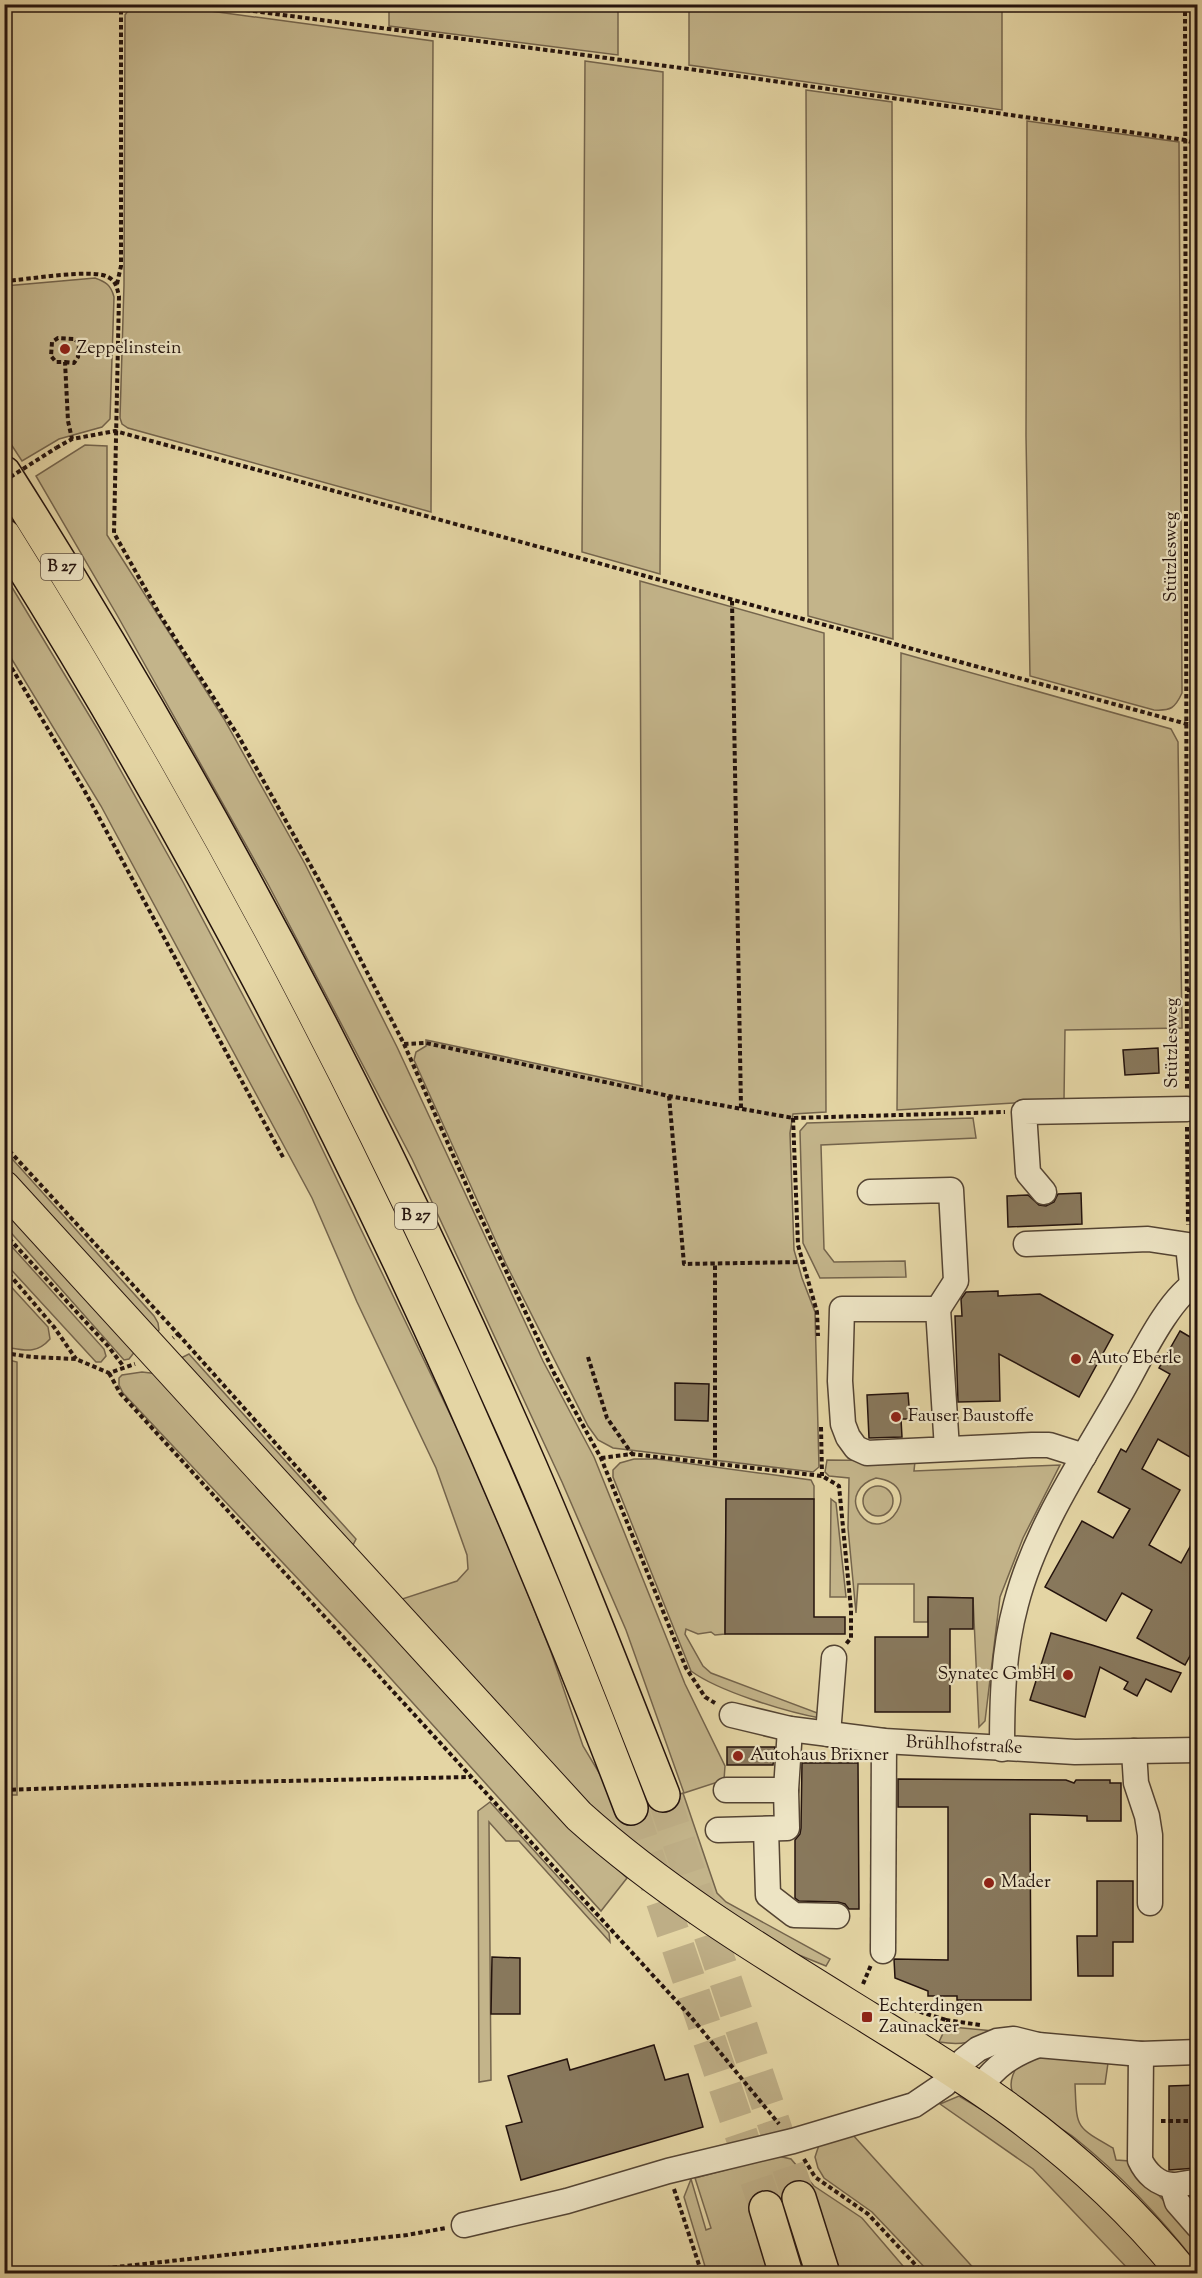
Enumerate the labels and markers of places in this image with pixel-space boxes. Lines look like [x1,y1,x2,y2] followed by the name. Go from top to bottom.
[77,336,182,362] place label: Zeppelinstein
[58,342,72,356] marker: Zeppelinstein
[1088,1346,1182,1372] place label: Auto Eberle
[1069,1352,1083,1366] marker: Auto Eberle
[908,1404,1034,1430] place label: Fauser Baustoffe
[889,1410,903,1424] marker: Fauser Baustoffe
[938,1662,1056,1688] place label: Synatec GmbH
[1061,1668,1075,1682] marker: Synatec GmbH
[750,1743,889,1769] place label: Autohaus Brixner
[731,1749,745,1763] marker: Autohaus Brixner
[1001,1870,1051,1896] place label: Mader
[982,1876,996,1890] marker: Mader
[879,1994,983,2041] place label: Echterdingen Zaunacker
[860,2010,874,2024] marker: Echterdingen Zaunacker

